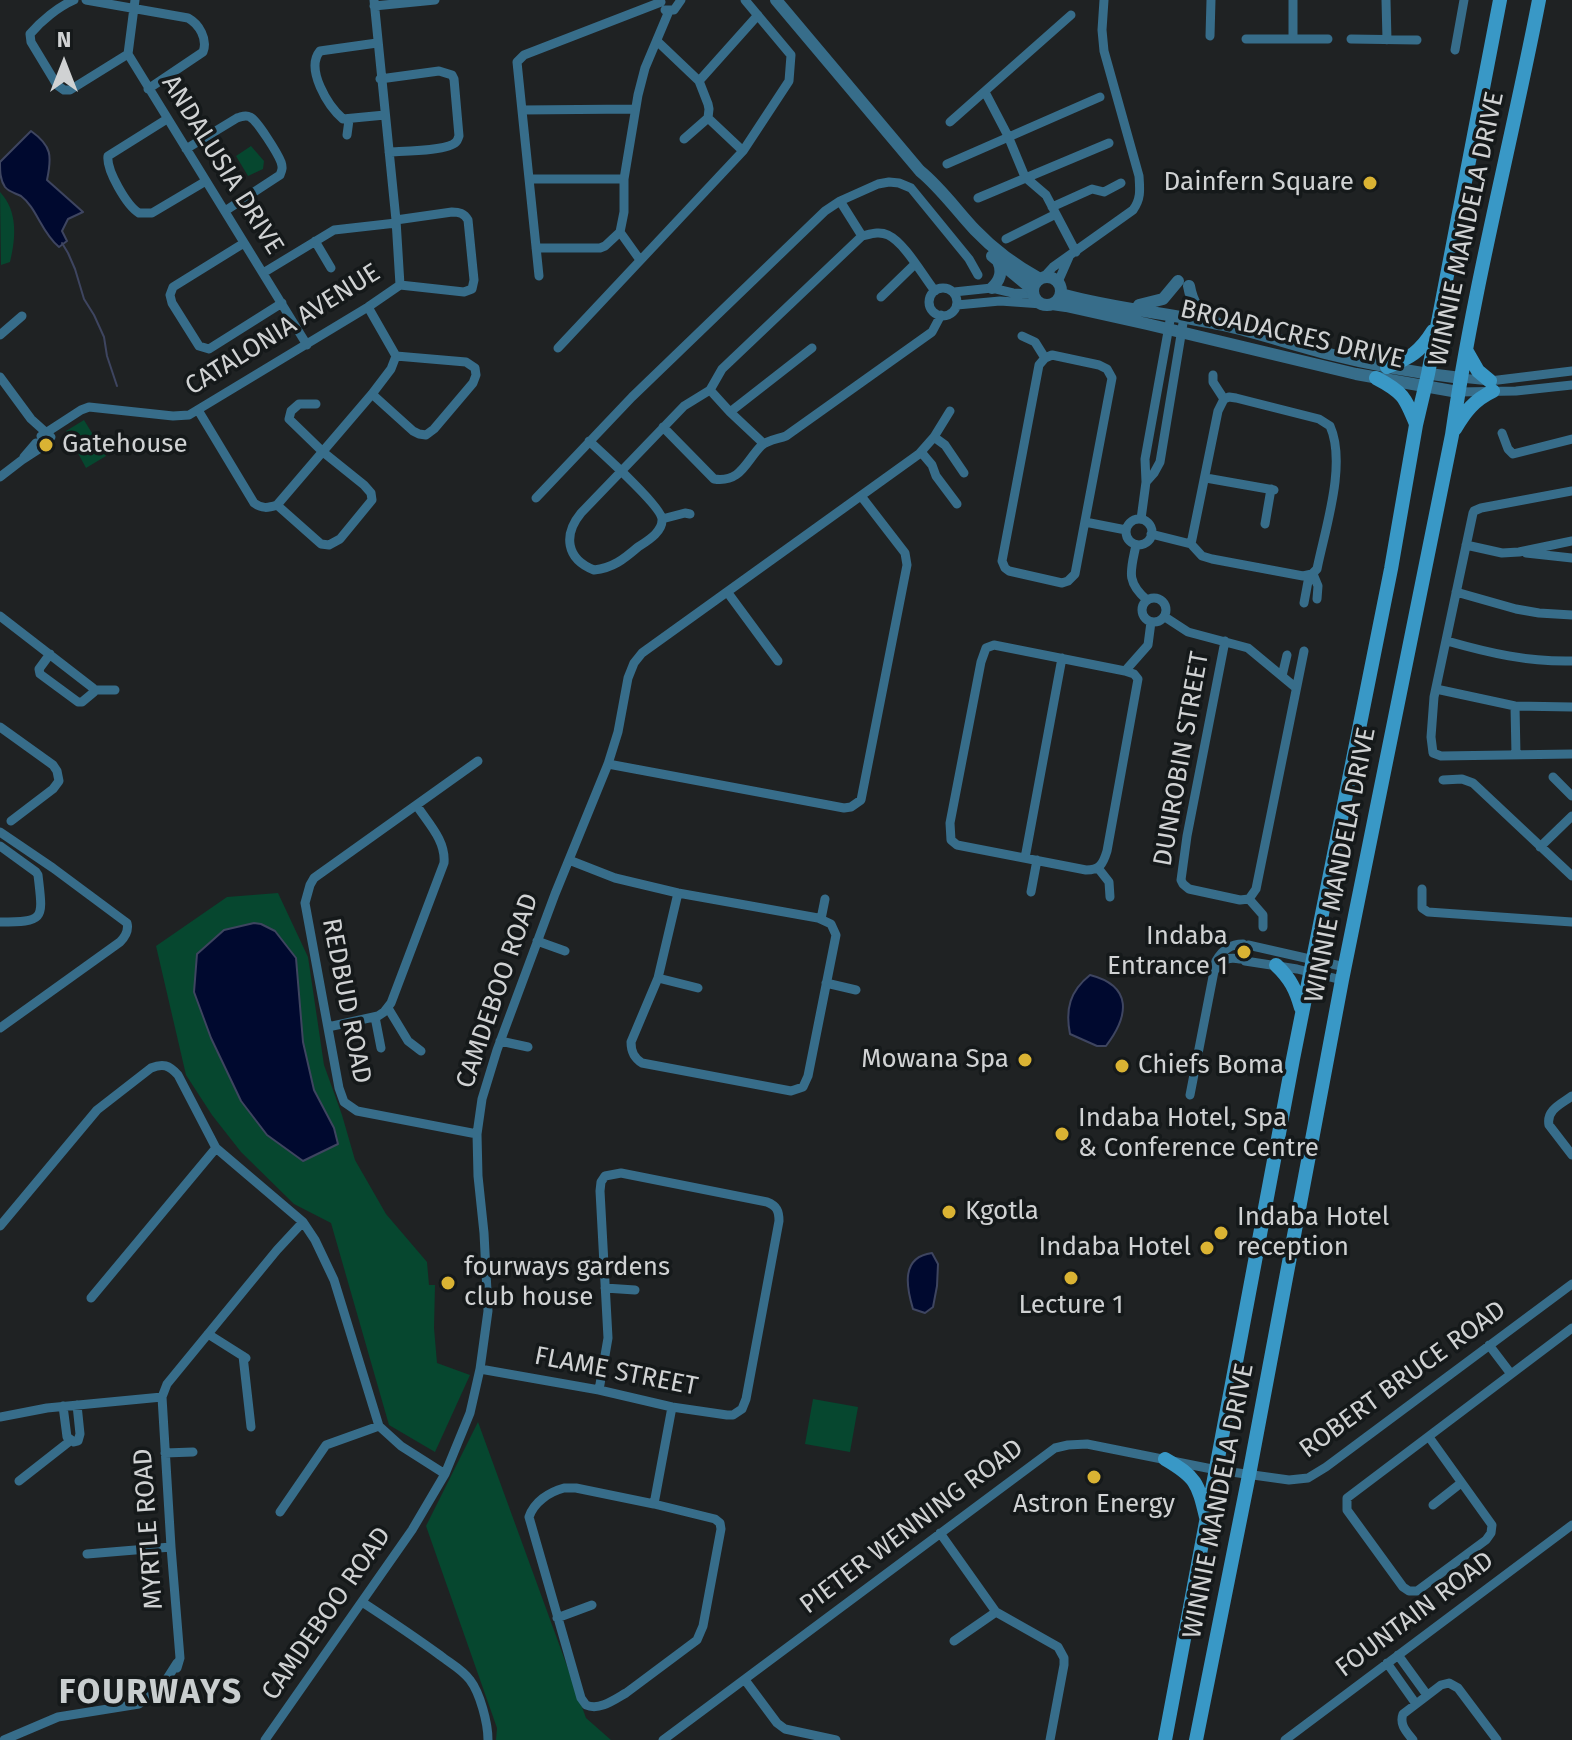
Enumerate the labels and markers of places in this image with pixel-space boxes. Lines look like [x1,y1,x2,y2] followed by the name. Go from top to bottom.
[1164,167,1354,199] place label: Dainfern Square
[1361,174,1379,192] marker: Dainfern Square
[62,429,188,461] place label: Gatehouse
[37,436,55,454] marker: Gatehouse
[1107,921,1228,982] place label: Indaba Entrance 1
[1235,943,1253,961] marker: Indaba Entrance 1
[861,1044,1009,1076] place label: Mowana Spa
[1138,1050,1284,1082] place label: Chiefs Boma
[1016,1051,1034,1069] marker: Mowana Spa
[1113,1057,1131,1075] marker: Chiefs Boma
[1078,1103,1319,1164] place label: Indaba Hotel, Spa & Conference Centre
[1053,1125,1071,1143] marker: Indaba Hotel, Spa & Conference Centre
[965,1196,1039,1228] place label: Kgotla
[1237,1202,1389,1264] place label: Indaba Hotel reception
[940,1203,958,1221] marker: Kgotla
[1212,1224,1230,1242] marker: Indaba Hotel reception
[1039,1232,1191,1264] place label: Indaba Hotel
[1198,1239,1216,1257] marker: Indaba Hotel
[464,1252,670,1314] place label: fourways gardens club house
[1062,1269,1080,1287] marker: Lecture 1
[439,1274,457,1292] marker: fourways gardens club house
[1019,1290,1123,1322] place label: Lecture 1
[1085,1468,1103,1486] marker: Astron Energy
[1013,1489,1175,1521] place label: Astron Energy

